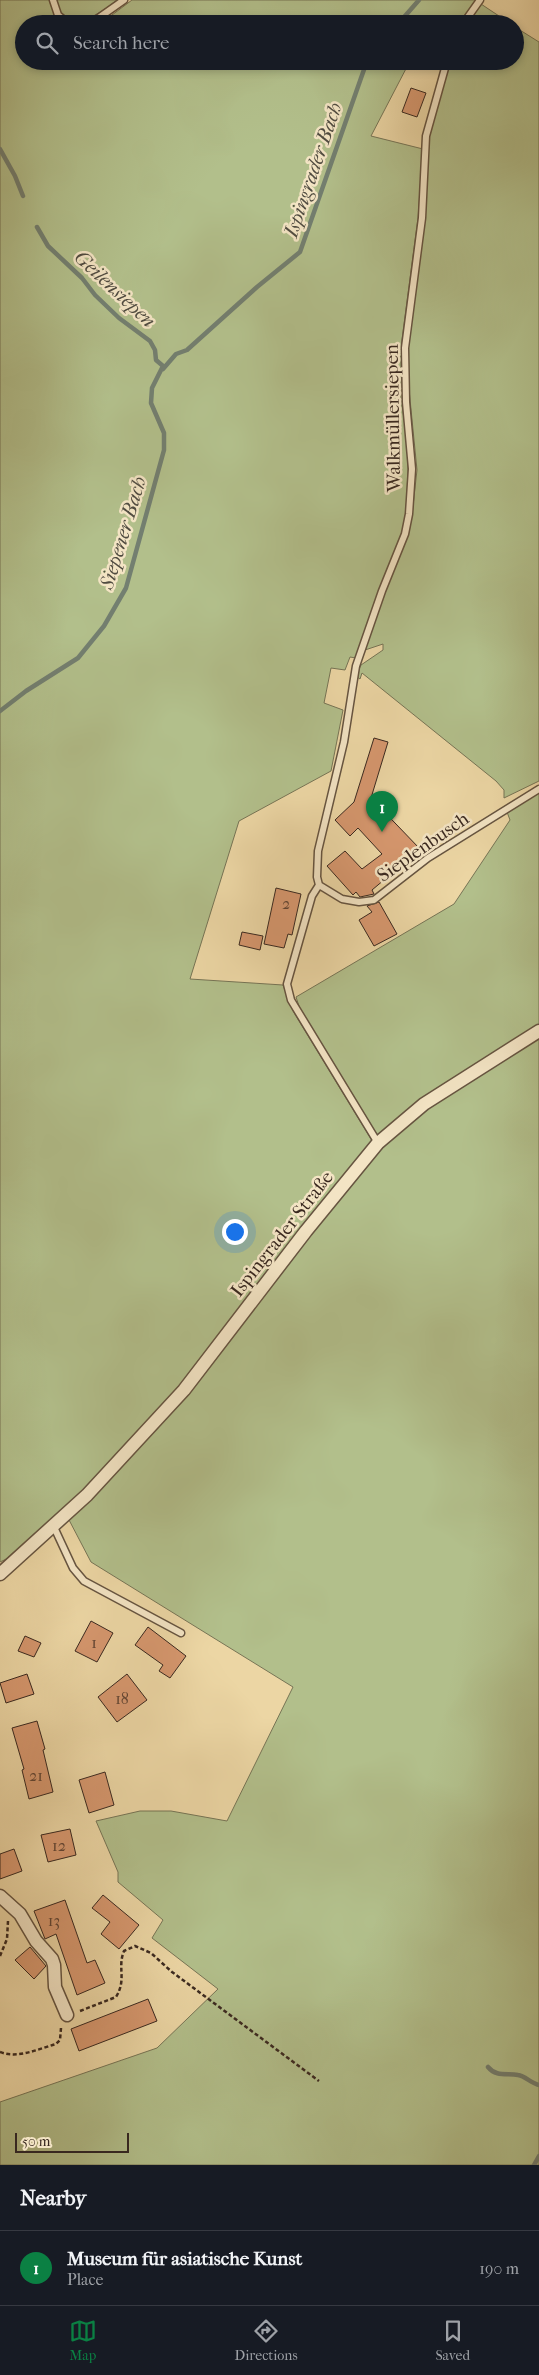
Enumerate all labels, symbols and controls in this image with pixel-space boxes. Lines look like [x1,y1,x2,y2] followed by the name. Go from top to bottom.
[15,15,524,70] search box
[33,29,61,57] icon: search
[73,32,169,54] text: Search here
[279,100,347,241] water label: Ispingrader Bach
[70,246,160,332] water label: Geilensiepen
[381,344,405,493] street label: Walkmüllersiepen
[95,474,151,593] water label: Siepener Bach
[366,791,398,832] pin: 1
[373,807,473,887] street label: Sieplenbusch
[282,894,290,913] house number: 2
[226,1167,338,1301] street label: Ispingrader Straße
[222,1219,248,1245] your location
[91,1633,97,1652] house number: 1
[115,1689,129,1708] house number: 18
[29,1766,43,1785] house number: 21
[52,1836,66,1855] house number: 12
[48,1911,60,1930] house number: 13
[15,2130,129,2153] scale bar
[22,2133,50,2150] text: 50 m
[20,2186,86,2210] text: Nearby
[67,2248,302,2270] text: Museum für asiatische Kunst
[33,2259,39,2278] text: 1
[479,2259,519,2278] text: 190 m
[67,2270,103,2289] text: Place
[69,2317,97,2364] tab: Map
[235,2317,298,2364] tab: Directions
[435,2317,470,2364] tab: Saved

